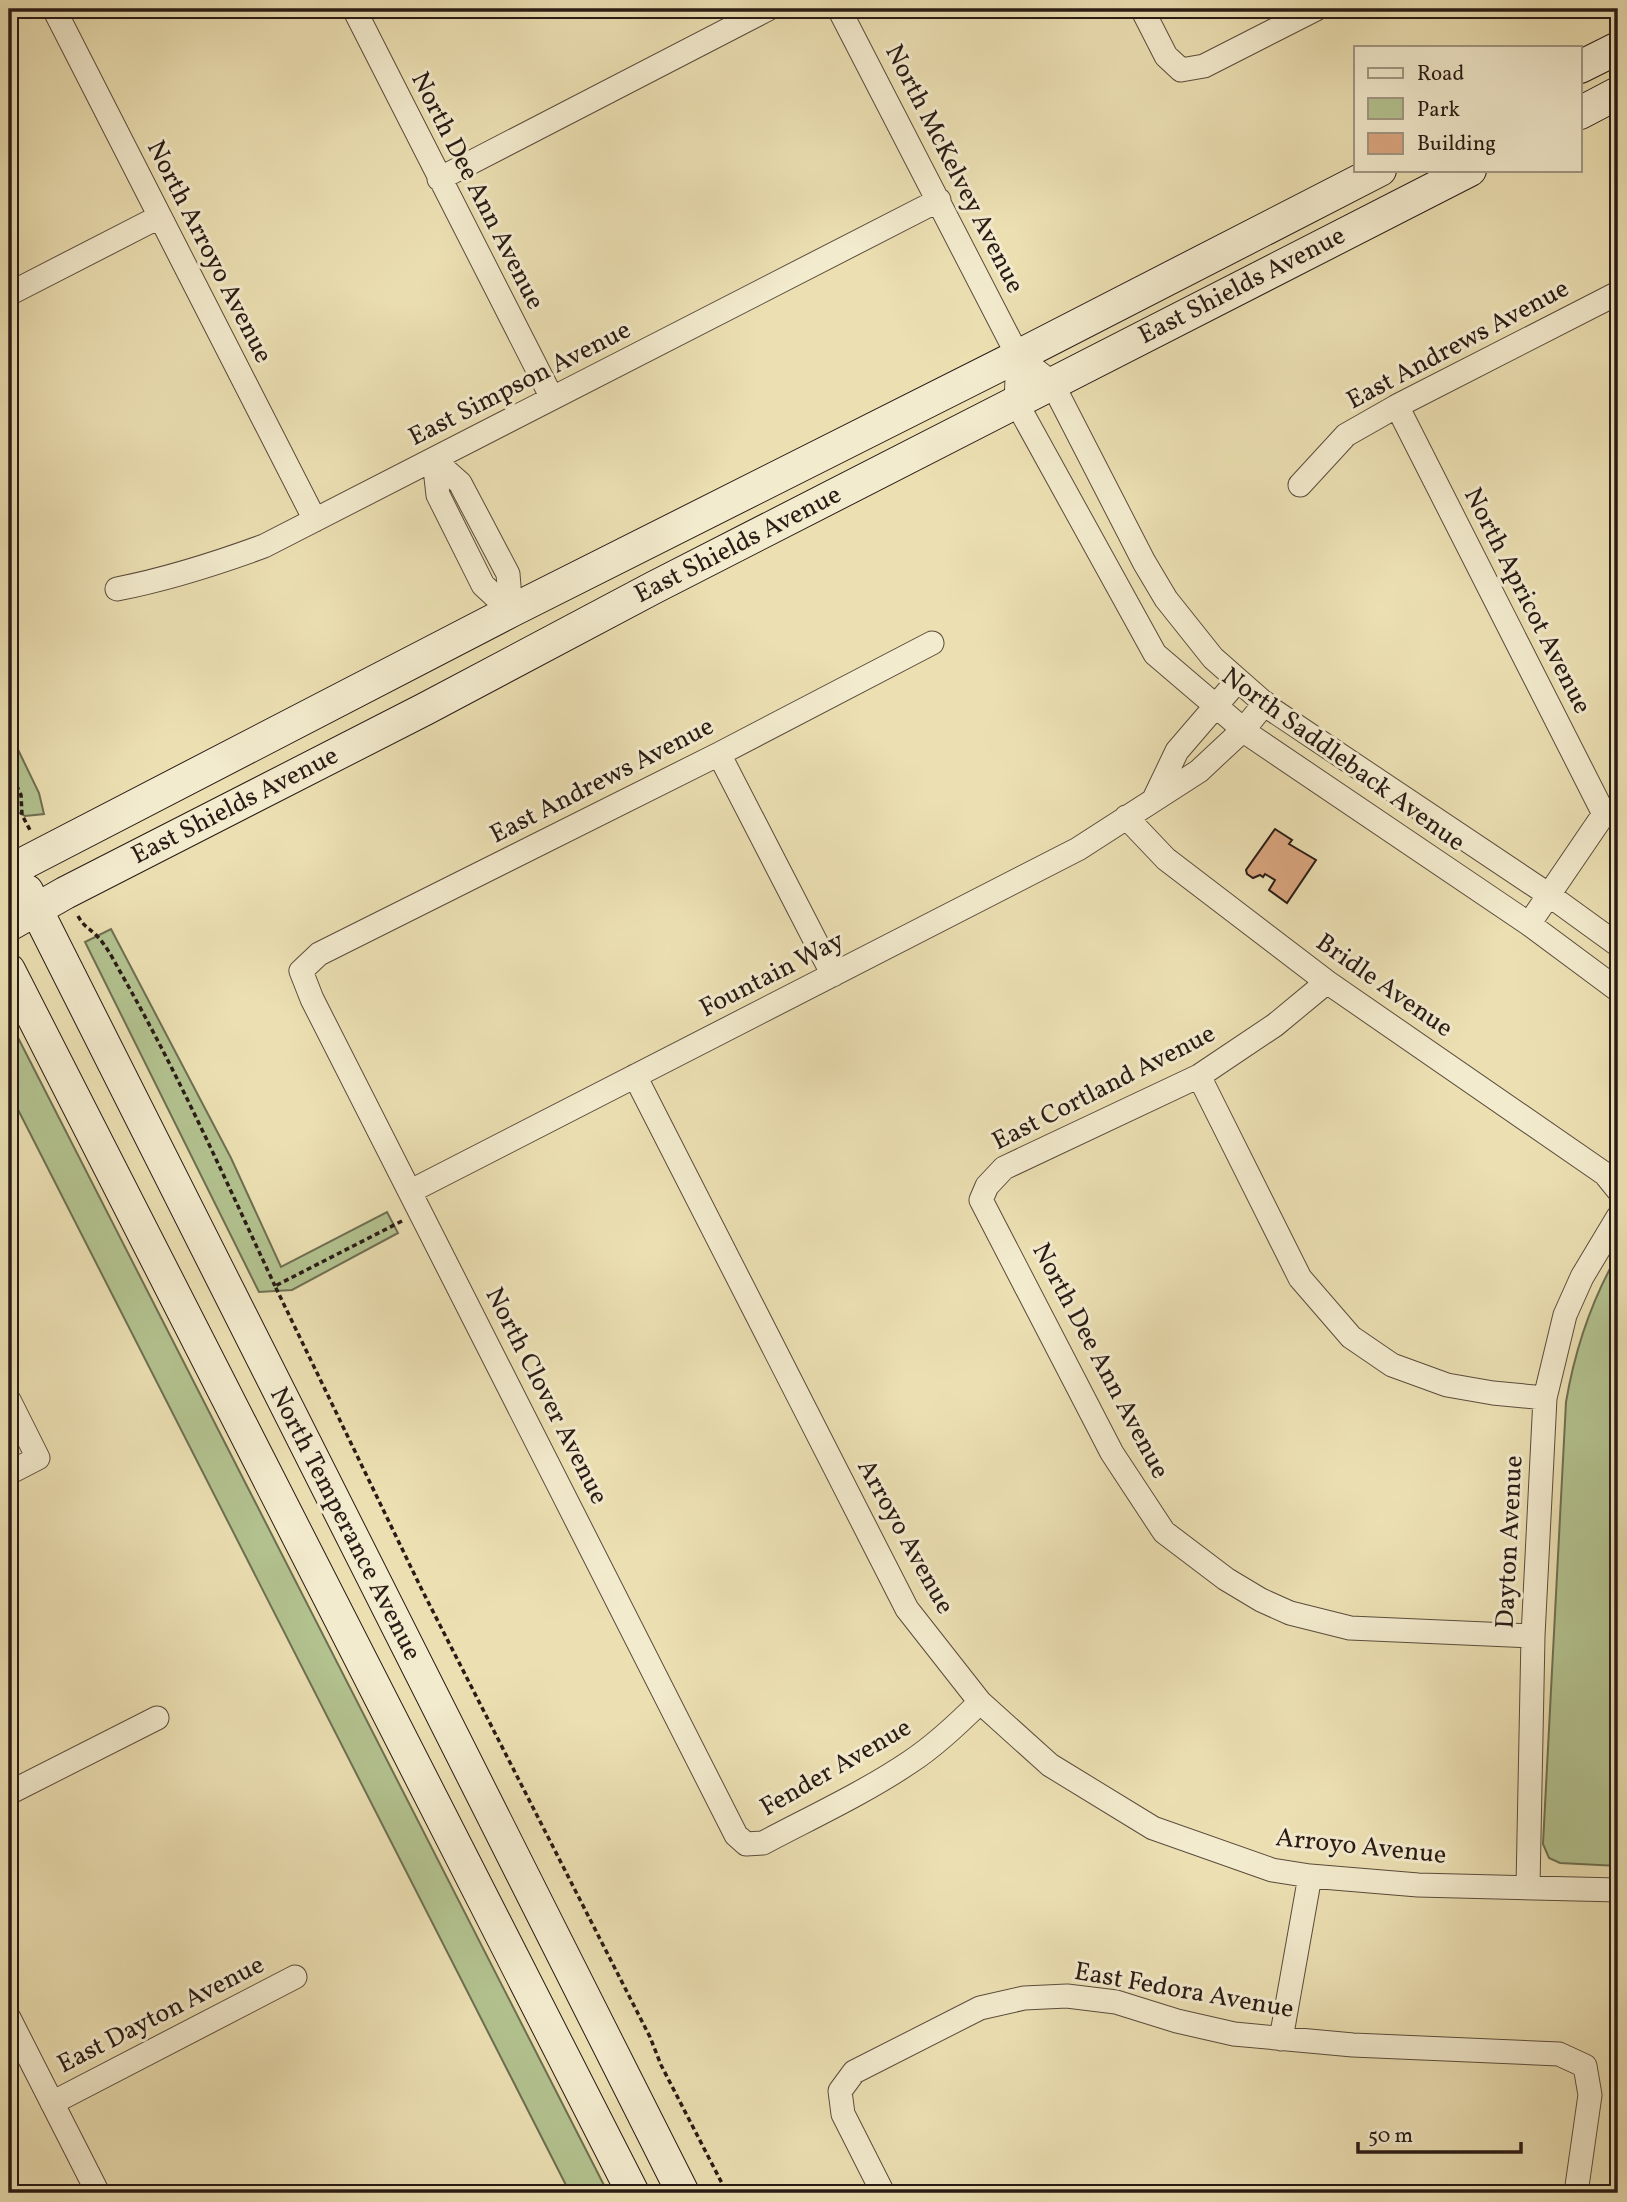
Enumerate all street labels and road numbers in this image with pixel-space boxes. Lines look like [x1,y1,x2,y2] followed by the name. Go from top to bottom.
[876,38,1032,300] street label: North McKelvey Avenue
[401,66,553,316] street label: North Dee Ann Avenue
[137,135,281,369] street label: North Arroyo Avenue
[1132,218,1352,354] street label: East Shields Avenue
[1341,271,1575,419] street label: East Andrews Avenue
[403,312,637,456] street label: East Simpson Avenue
[628,477,848,613] street label: East Shields Avenue
[1454,482,1600,720] street label: North Apricot Avenue
[1214,659,1472,861] street label: North Saddleback Avenue
[484,709,720,853] street label: East Andrews Avenue
[125,738,345,874] street label: East Shields Avenue
[694,923,850,1027] street label: Fountain Way
[1308,925,1460,1047] street label: Bridle Avenue
[986,1016,1222,1160] street label: East Cortland Avenue
[1023,1237,1177,1485] street label: North Dee Ann Avenue
[476,1281,616,1511] street label: North Clover Avenue
[260,1381,430,1667] street label: North Temperance Avenue
[848,1453,962,1621] street label: Arroyo Avenue
[1487,1454,1533,1630] street label: Dayton Avenue
[754,1710,918,1826] street label: Fender Avenue
[1274,1820,1448,1874] street label: Arroyo Avenue
[51,1947,271,2083] street label: East Dayton Avenue
[1071,1954,1297,2028] street label: East Fedora Avenue

